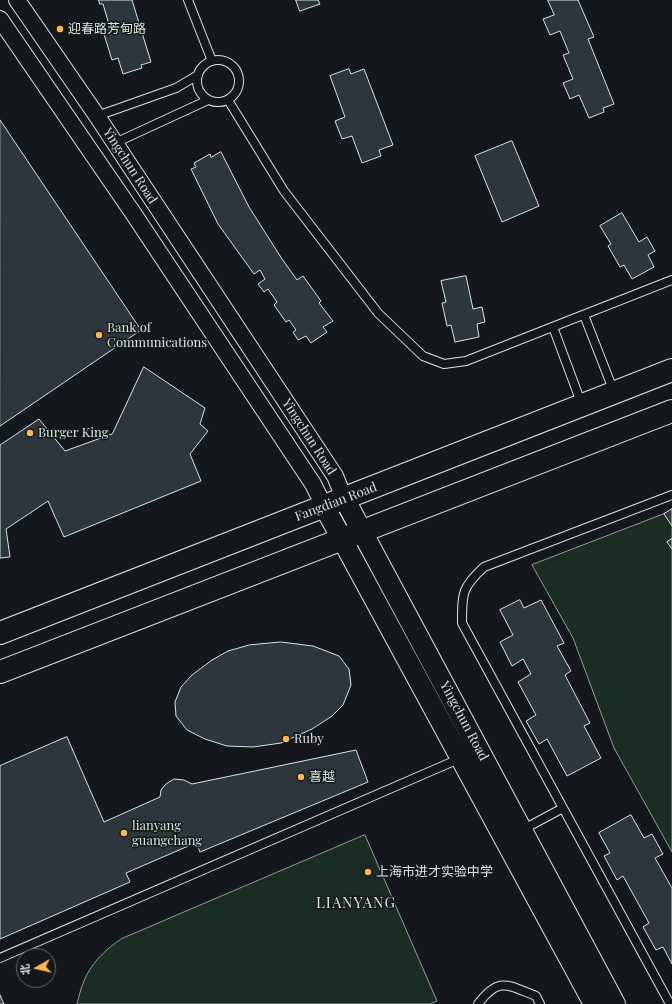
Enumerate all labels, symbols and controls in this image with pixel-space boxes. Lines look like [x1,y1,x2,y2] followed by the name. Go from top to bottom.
[68,21,146,37] place label: 迎春路芳甸路
[55,24,65,34] marker: 迎春路芳甸路
[100,125,160,207] street label: Yingchun Road
[107,320,207,351] place label: Bank of Communications
[94,330,104,340] marker: Bank of Communications
[279,396,339,478] street label: Yingchun Road
[38,425,109,441] place label: Burger King
[25,428,35,438] marker: Burger King
[293,479,379,525] street label: Fangdian Road
[437,679,491,763] street label: Yingchun Road
[294,731,324,747] place label: Ruby
[281,734,291,744] marker: Ruby
[309,769,335,785] place label: 喜越
[296,772,306,782] marker: 喜越
[132,818,202,849] place label: lianyang guangchang
[119,828,129,838] marker: lianyang guangchang
[376,864,493,880] place label: 上海市进才实验中学
[363,867,373,877] marker: 上海市进才实验中学
[316,894,396,912] district label: LIANYANG
[16,948,56,988] north arrow
[16,963,33,976] text: 北

